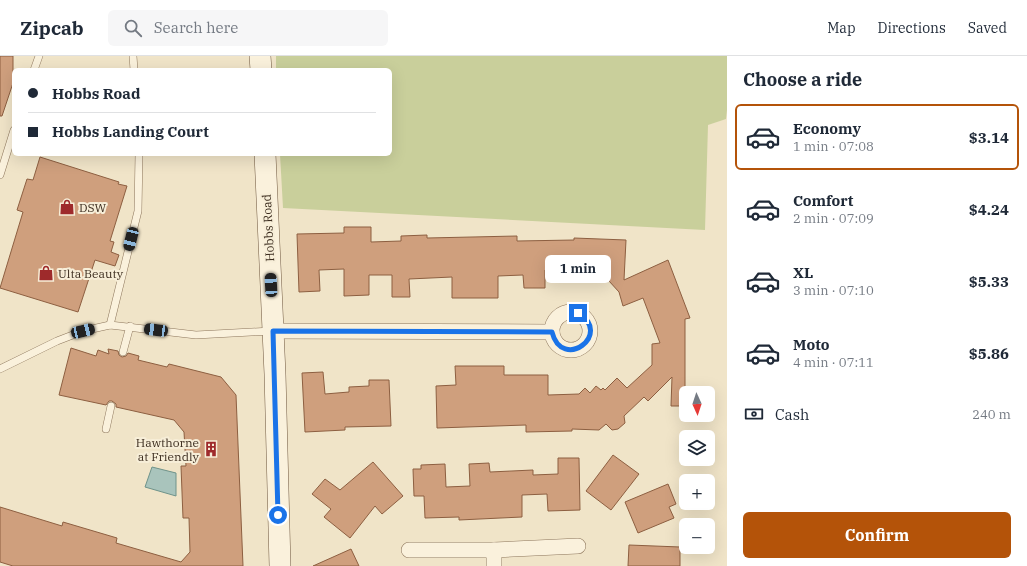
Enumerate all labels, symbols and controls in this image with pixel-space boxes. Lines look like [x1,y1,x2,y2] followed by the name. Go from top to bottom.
[108,10,388,46] search box
[20,16,84,40] text: Zipcab
[122,17,144,39] icon: search
[154,18,238,37] text: Search here
[827,19,856,37] text: Map
[878,19,946,37] text: Directions
[968,19,1007,37] text: Saved
[743,68,862,91] text: Choose a ride
[52,84,140,103] text: Hobbs Road
[745,119,781,155] icon: car
[793,119,861,138] text: Economy
[52,122,209,141] text: Hobbs Landing Court
[969,128,1009,147] text: $3.14
[793,138,874,155] text: 1 min · 07:08
[745,191,781,227] icon: car
[793,191,853,210] text: Comfort
[259,194,277,262] street label: Hobbs Road
[58,198,76,216] shop icon: DSW
[79,200,106,215] place label: DSW
[969,200,1009,219] text: $4.24
[793,210,874,227] text: 2 min · 07:09
[122,226,140,252] car
[545,255,611,283] callout: 1 min
[560,260,596,277] text: 1 min
[745,263,781,299] icon: car
[793,263,813,282] text: XL
[37,264,55,282] shop icon: Ulta Beauty
[58,266,124,281] place label: Ulta Beauty
[969,272,1009,291] text: $5.33
[264,273,278,297] car
[793,282,874,299] text: 3 min · 07:10
[569,304,587,322] route end
[70,322,96,340] car
[143,323,169,337] car
[745,335,781,371] icon: car
[793,335,830,354] text: Moto
[969,344,1009,363] text: $5.86
[793,354,874,371] text: 4 min · 07:11
[679,386,715,422] north arrow
[679,386,715,554] map controls
[743,403,765,425] icon: cash
[775,405,809,424] text: Cash
[972,406,1011,423] text: 240 m
[679,430,715,466] button: layers
[136,435,200,464] place label: Hawthorne at Friendly
[202,440,220,458] building icon: Hawthorne at Friendly
[679,474,715,510] button: +
[269,506,287,524] route start
[743,512,1011,558] button: Confirm
[679,518,715,554] button: −

